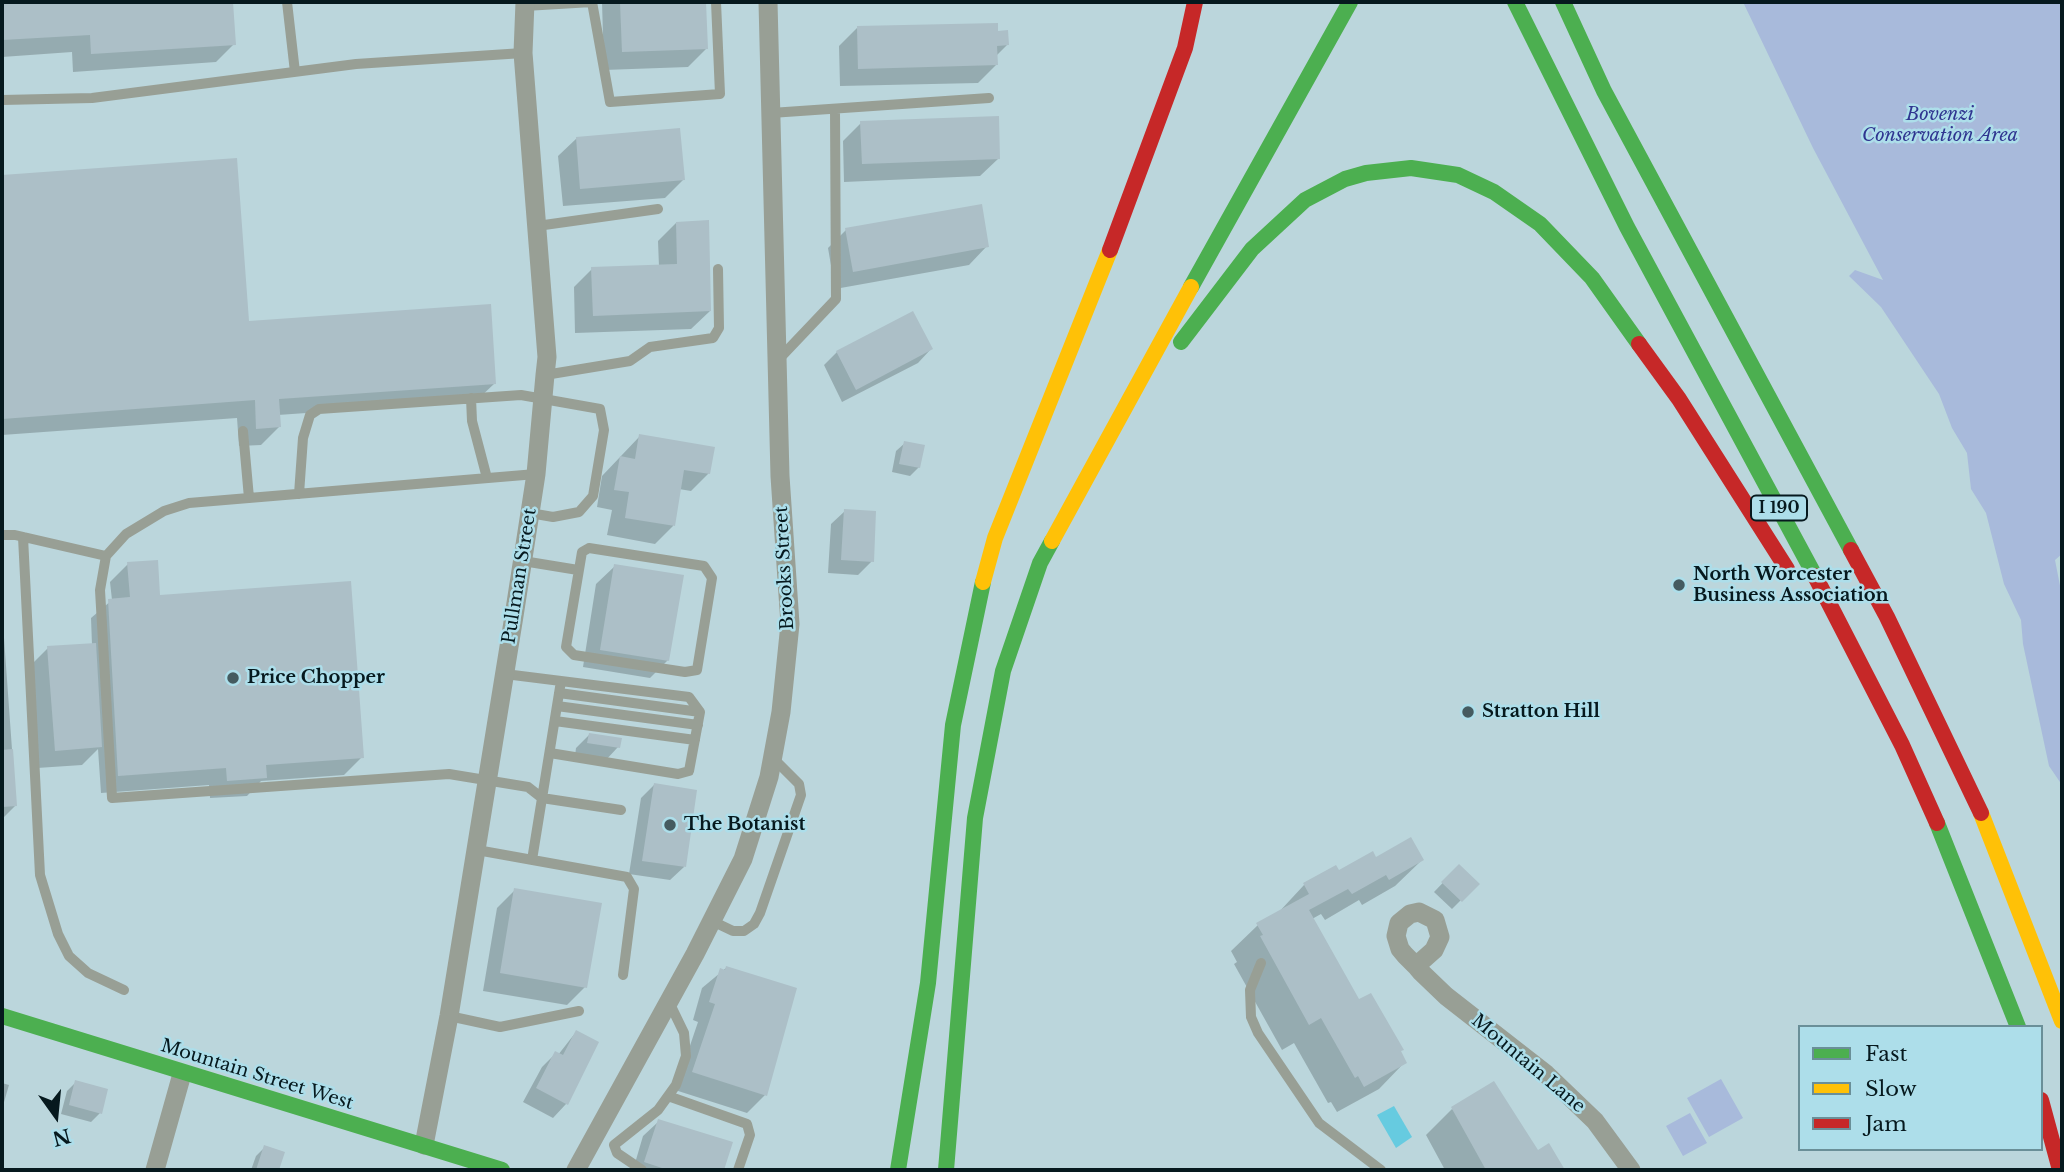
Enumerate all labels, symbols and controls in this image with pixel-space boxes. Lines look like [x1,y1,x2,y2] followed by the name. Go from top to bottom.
[1862,104,2018,146] park label: Bovenzi Conservation Area
[1751,495,1807,520] road number: I 190
[771,505,799,631] street label: Brooks Street
[499,507,541,645] street label: Pullman Street
[1693,564,1889,606] place label: North Worcester Business Association
[1671,577,1687,593] marker: North Worcester Business Association
[247,667,385,689] place label: Price Chopper
[225,670,241,686] marker: Price Chopper
[1482,701,1600,723] place label: Stratton Hill
[1460,704,1476,720] marker: Stratton Hill
[684,814,805,836] place label: The Botanist
[662,817,678,833] marker: The Botanist
[1467,1010,1589,1118] street label: Mountain Lane
[1798,1025,2043,1151] legend
[158,1035,356,1115] street label: Mountain Street West
[1865,1041,1907,1067] text: Fast
[1865,1076,1917,1102] text: Slow
[21,1081,91,1151] north arrow
[1865,1111,1907,1137] text: Jam
[50,1123,73,1150] text: N

